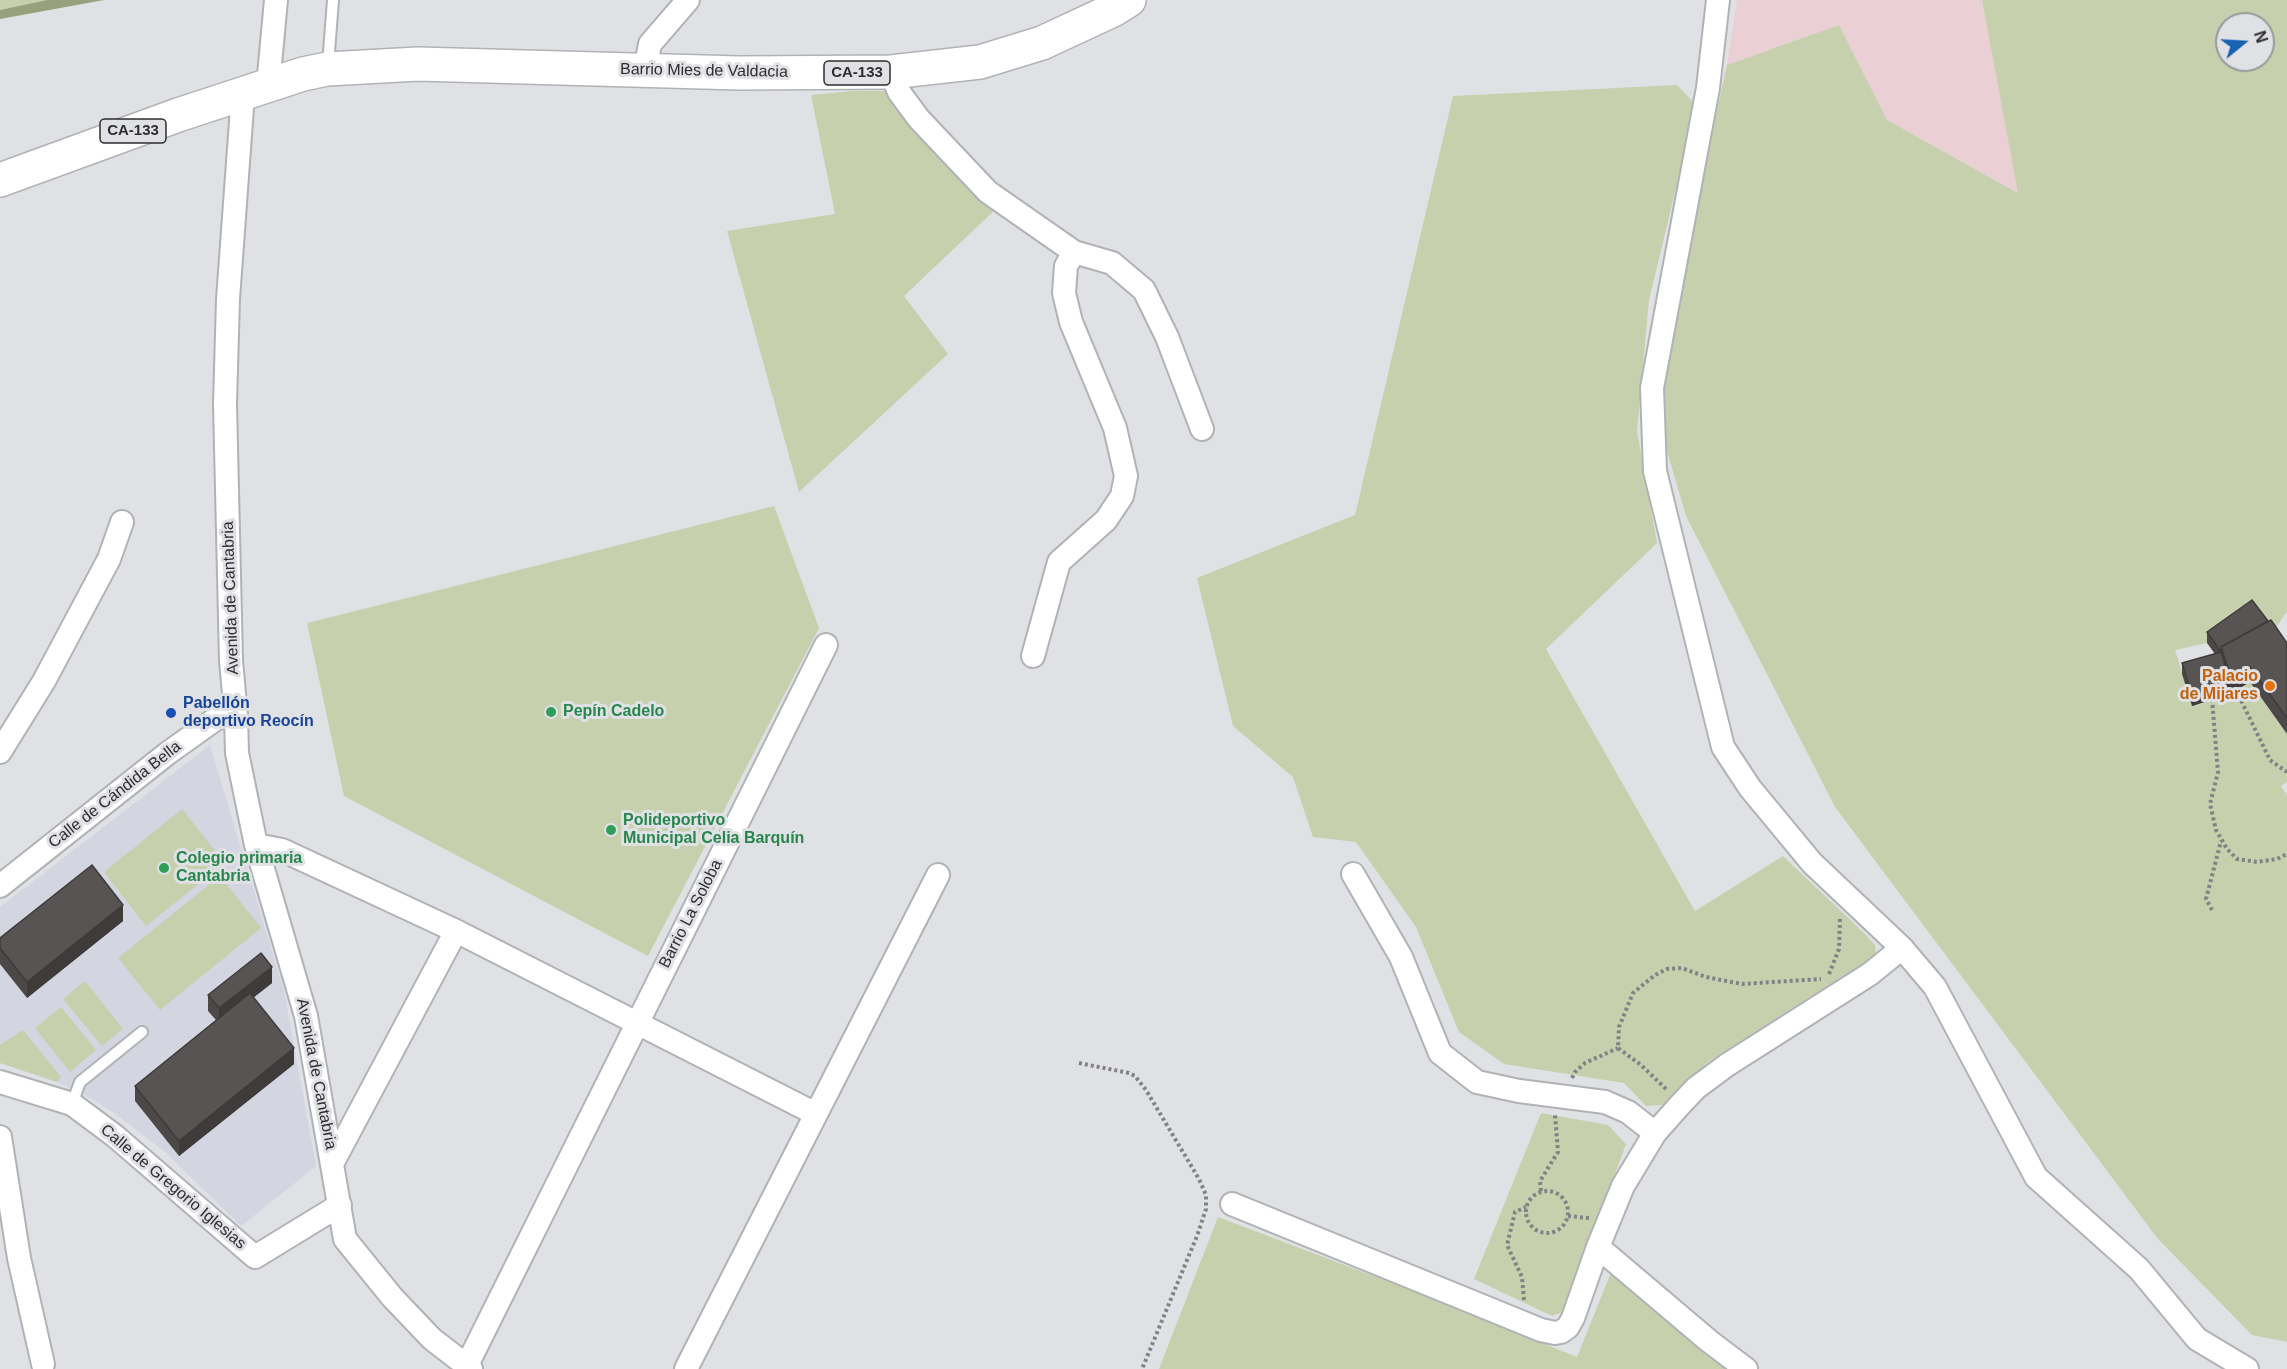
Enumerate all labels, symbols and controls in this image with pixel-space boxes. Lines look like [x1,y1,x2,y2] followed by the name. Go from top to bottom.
[2215,12,2275,72] north arrow
[2251,29,2271,45] text: N
[620,60,788,82] street label: Barrio Mies de Valdacia
[824,61,890,85] road number: CA-133
[100,119,166,143] road number: CA-133
[219,521,243,675] street label: Avenida de Cantabria
[2180,667,2258,705] place label: Palacio de Mijares
[2263,679,2277,693] marker: Palacio de Mijares
[183,694,314,732] place label: Pabellón deportivo Reocín
[563,702,664,722] place label: Pepín Cadelo
[544,705,558,719] marker: Pepín Cadelo
[164,706,178,720] marker: Pabellón deportivo Reocín
[45,737,185,853] street label: Calle de Cándida Bella
[623,811,804,849] place label: Polideportivo Municipal Celia Barquín
[604,823,618,837] marker: Polideportivo Municipal Celia Barquín
[176,849,302,887] place label: Colegio primaria Cantabria
[655,857,727,971] street label: Barrio La Soloba
[157,861,171,875] marker: Colegio primaria Cantabria
[292,997,340,1151] street label: Avenida de Cantabria
[96,1120,250,1254] street label: Calle de Gregorio Iglesias

